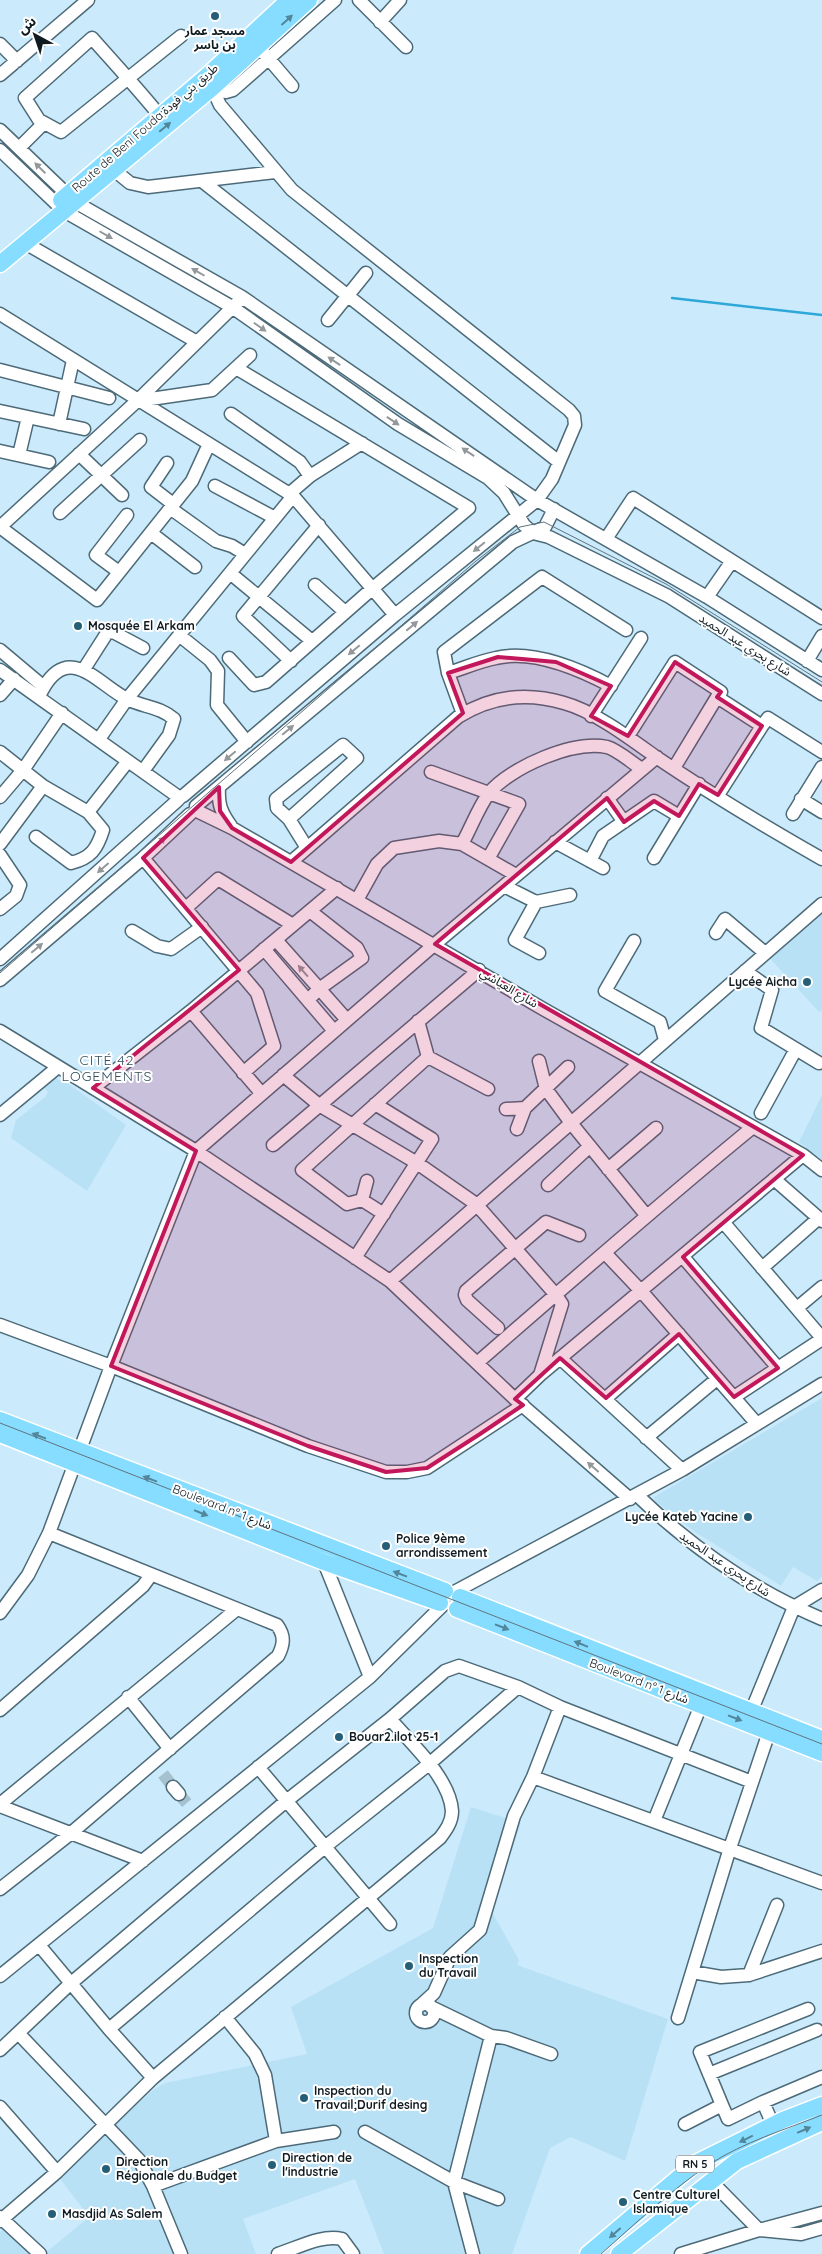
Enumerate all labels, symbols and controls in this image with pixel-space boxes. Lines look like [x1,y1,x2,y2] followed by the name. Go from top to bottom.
[10,10,60,60] north arrow
[209,10,221,22] marker: مسجد عمار بن ياسر
[14,12,40,38] text: ش
[280,14,292,26] one-way arrow
[184,23,245,52] place label: مسجد عمار بن ياسر
[69,60,223,197] street label: Route de Beni Fouda;طريق بني فودة
[158,122,171,133] one-way arrow
[34,162,46,174] one-way arrow
[99,231,112,240] one-way arrow
[191,268,205,276] one-way arrow
[254,322,267,332] one-way arrow
[327,356,341,365] one-way arrow
[386,416,400,426] one-way arrow
[461,448,475,457] one-way arrow
[473,541,486,552] one-way arrow
[695,610,794,681] street label: شارع بحري عبد الحميد
[88,618,195,633] place label: Mosquée El Arkam
[72,620,84,632] marker: Mosquée El Arkam
[406,620,419,631] one-way arrow
[348,645,361,656] one-way arrow
[281,725,294,736] one-way arrow
[224,750,237,761] one-way arrow
[154,836,166,848] one-way arrow
[98,862,110,874] one-way arrow
[30,943,43,954] one-way arrow
[476,964,541,1013] street label: شارع العياشي
[297,965,309,977] one-way arrow
[728,974,797,989] place label: Lycée Aicha
[801,976,813,988] marker: Lycée Aicha
[62,1051,152,1085] district label: CITÉ 42 LOGEMENTS
[32,1431,47,1439] one-way arrow
[587,1461,600,1472] one-way arrow
[143,1474,157,1482] one-way arrow
[170,1481,274,1534] street label: Boulevard n° شارع 1
[194,1509,209,1517] one-way arrow
[625,1509,738,1524] place label: Lycée Kateb Yacine
[742,1511,754,1523] marker: Lycée Kateb Yacine
[676,1528,773,1602] street label: شارع بحري عبد الحميد
[396,1531,488,1560] place label: Police 9ème arrondissement
[380,1540,392,1552] marker: Police 9ème arrondissement
[392,1570,407,1578] one-way arrow
[495,1623,510,1631] one-way arrow
[574,1640,588,1648] one-way arrow
[587,1655,691,1708] street label: Boulevard n° شارع 1
[728,1714,743,1722] one-way arrow
[349,1729,438,1744] place label: Bouar2.ilot 25-1
[333,1731,345,1743] marker: Bouar2.ilot 25-1
[419,1951,478,1980] place label: Inspection du Travail
[403,1960,415,1972] marker: Inspection du Travail
[314,2083,427,2112] place label: Inspection du Travail;Durif desing
[298,2092,310,2104] marker: Inspection du Travail;Durif desing
[797,2125,811,2133] one-way arrow
[738,2134,753,2143] one-way arrow
[282,2150,352,2179] place label: Direction de l'industrie
[116,2154,237,2183] place label: Direction Régionale du Budget
[676,2156,714,2172] road number: RN 5
[266,2159,278,2171] marker: Direction de l'industrie
[100,2163,112,2175] marker: Direction Régionale du Budget
[633,2187,720,2216] place label: Centre Culturel Islamique
[617,2196,629,2208] marker: Centre Culturel Islamique
[62,2206,163,2221] place label: Masdjid As Salem
[46,2208,58,2220] marker: Masdjid As Salem
[609,2227,621,2239] one-way arrow

